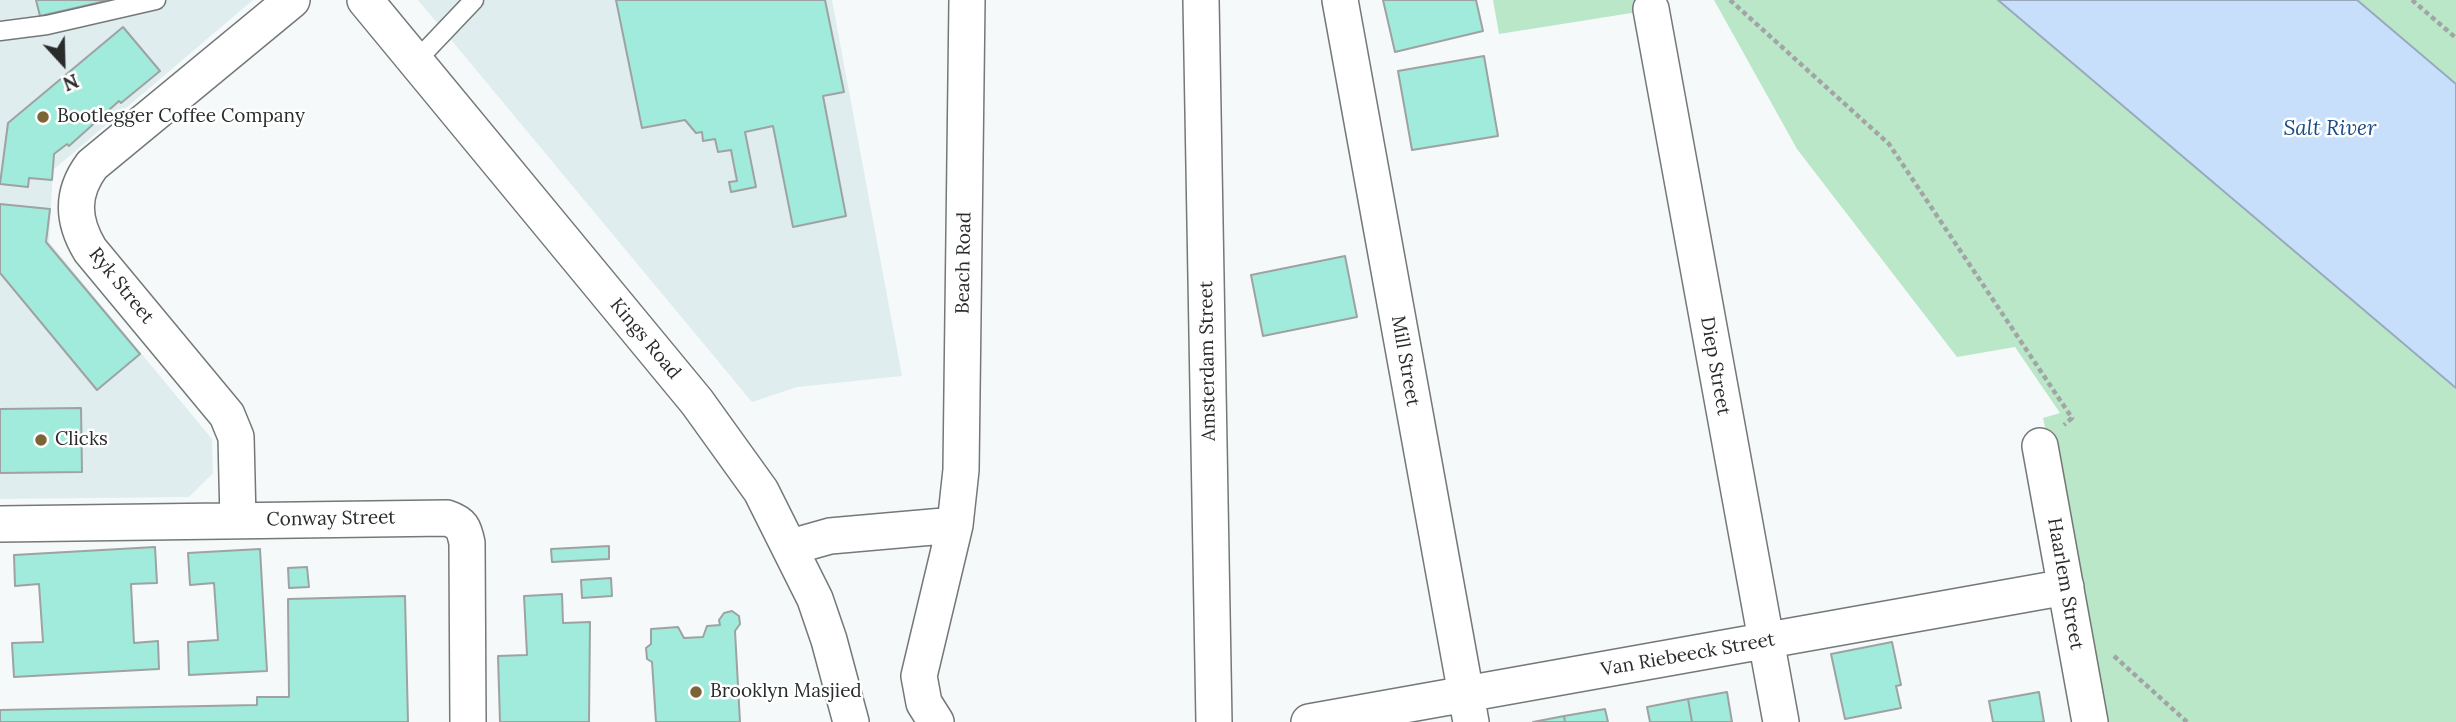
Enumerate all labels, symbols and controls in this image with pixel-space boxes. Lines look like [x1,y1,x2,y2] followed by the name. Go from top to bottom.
[28,28,98,98] north arrow
[60,69,82,96] text: N
[57,106,305,128] place label: Bootlegger Coffee Company
[35,109,51,125] marker: Bootlegger Coffee Company
[2283,116,2377,142] water label: Salt River
[952,212,976,314] street label: Beach Road
[84,244,158,328] street label: Ryk Street
[1195,281,1221,441] street label: Amsterdam Street
[605,294,685,384] street label: Kings Road
[1386,314,1424,408] street label: Mill Street
[1695,315,1735,417] street label: Diep Street
[55,429,108,451] place label: Clicks
[33,432,49,448] marker: Clicks
[266,506,396,532] street label: Conway Street
[2042,516,2088,652] street label: Haarlem Street
[1599,628,1777,682] street label: Van Riebeeck Street
[710,681,862,703] place label: Brooklyn Masjied
[688,684,704,700] marker: Brooklyn Masjied

